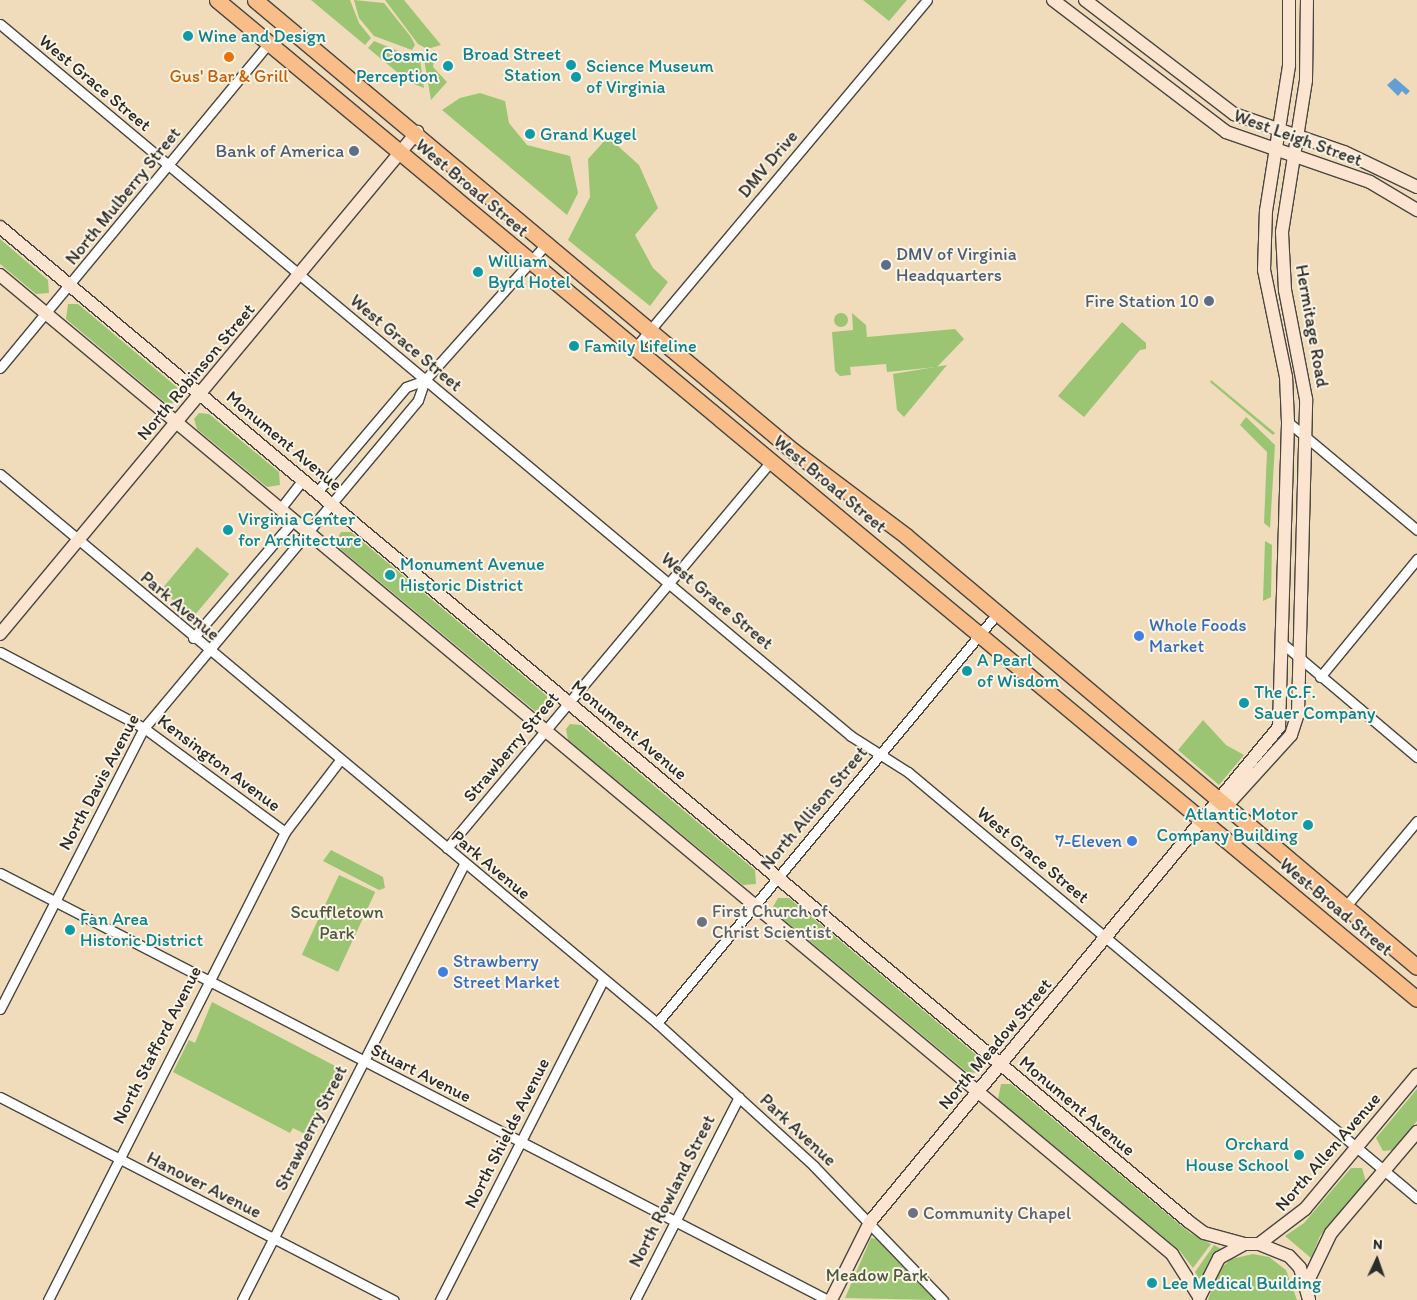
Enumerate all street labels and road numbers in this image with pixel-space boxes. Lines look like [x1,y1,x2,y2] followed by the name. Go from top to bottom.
[35,30,155,136] street label: West Grace Street
[1231,105,1365,171] street label: West Leigh Street
[61,123,185,269] street label: North Mulberry Street
[733,126,803,202] street label: DMV Drive
[411,135,533,241] street label: West Broad Street
[1291,263,1333,389] street label: Hermitage Road
[346,290,466,396] street label: West Grace Street
[133,299,259,445] street label: North Robinson Street
[222,386,346,496] street label: Monument Avenue
[769,431,891,537] street label: West Broad Street
[657,548,777,654] street label: West Grace Street
[136,567,224,645] street label: Park Avenue
[567,675,691,785] street label: Monument Avenue
[459,688,563,806] street label: Strawberry Street
[54,710,144,854] street label: North Davis Avenue
[153,710,285,816] street label: Kensington Avenue
[756,742,872,874] street label: North Allison Street
[973,802,1093,908] street label: West Grace Street
[447,826,535,904] street label: Park Avenue
[1275,854,1397,960] street label: West Broad Street
[108,962,206,1128] street label: North Stafford Avenue
[934,974,1056,1114] street label: North Meadow Street
[367,1039,475,1107] street label: Stuart Avenue
[1015,1051,1139,1161] street label: Monument Avenue
[460,1055,554,1211] street label: North Shields Avenue
[270,1062,352,1194] street label: Strawberry Street
[1271,1088,1385,1216] street label: North Allen Avenue
[756,1089,840,1171] street label: Park Avenue
[625,1112,719,1270] street label: North Rowland Street
[143,1147,265,1223] street label: Hanover Avenue

